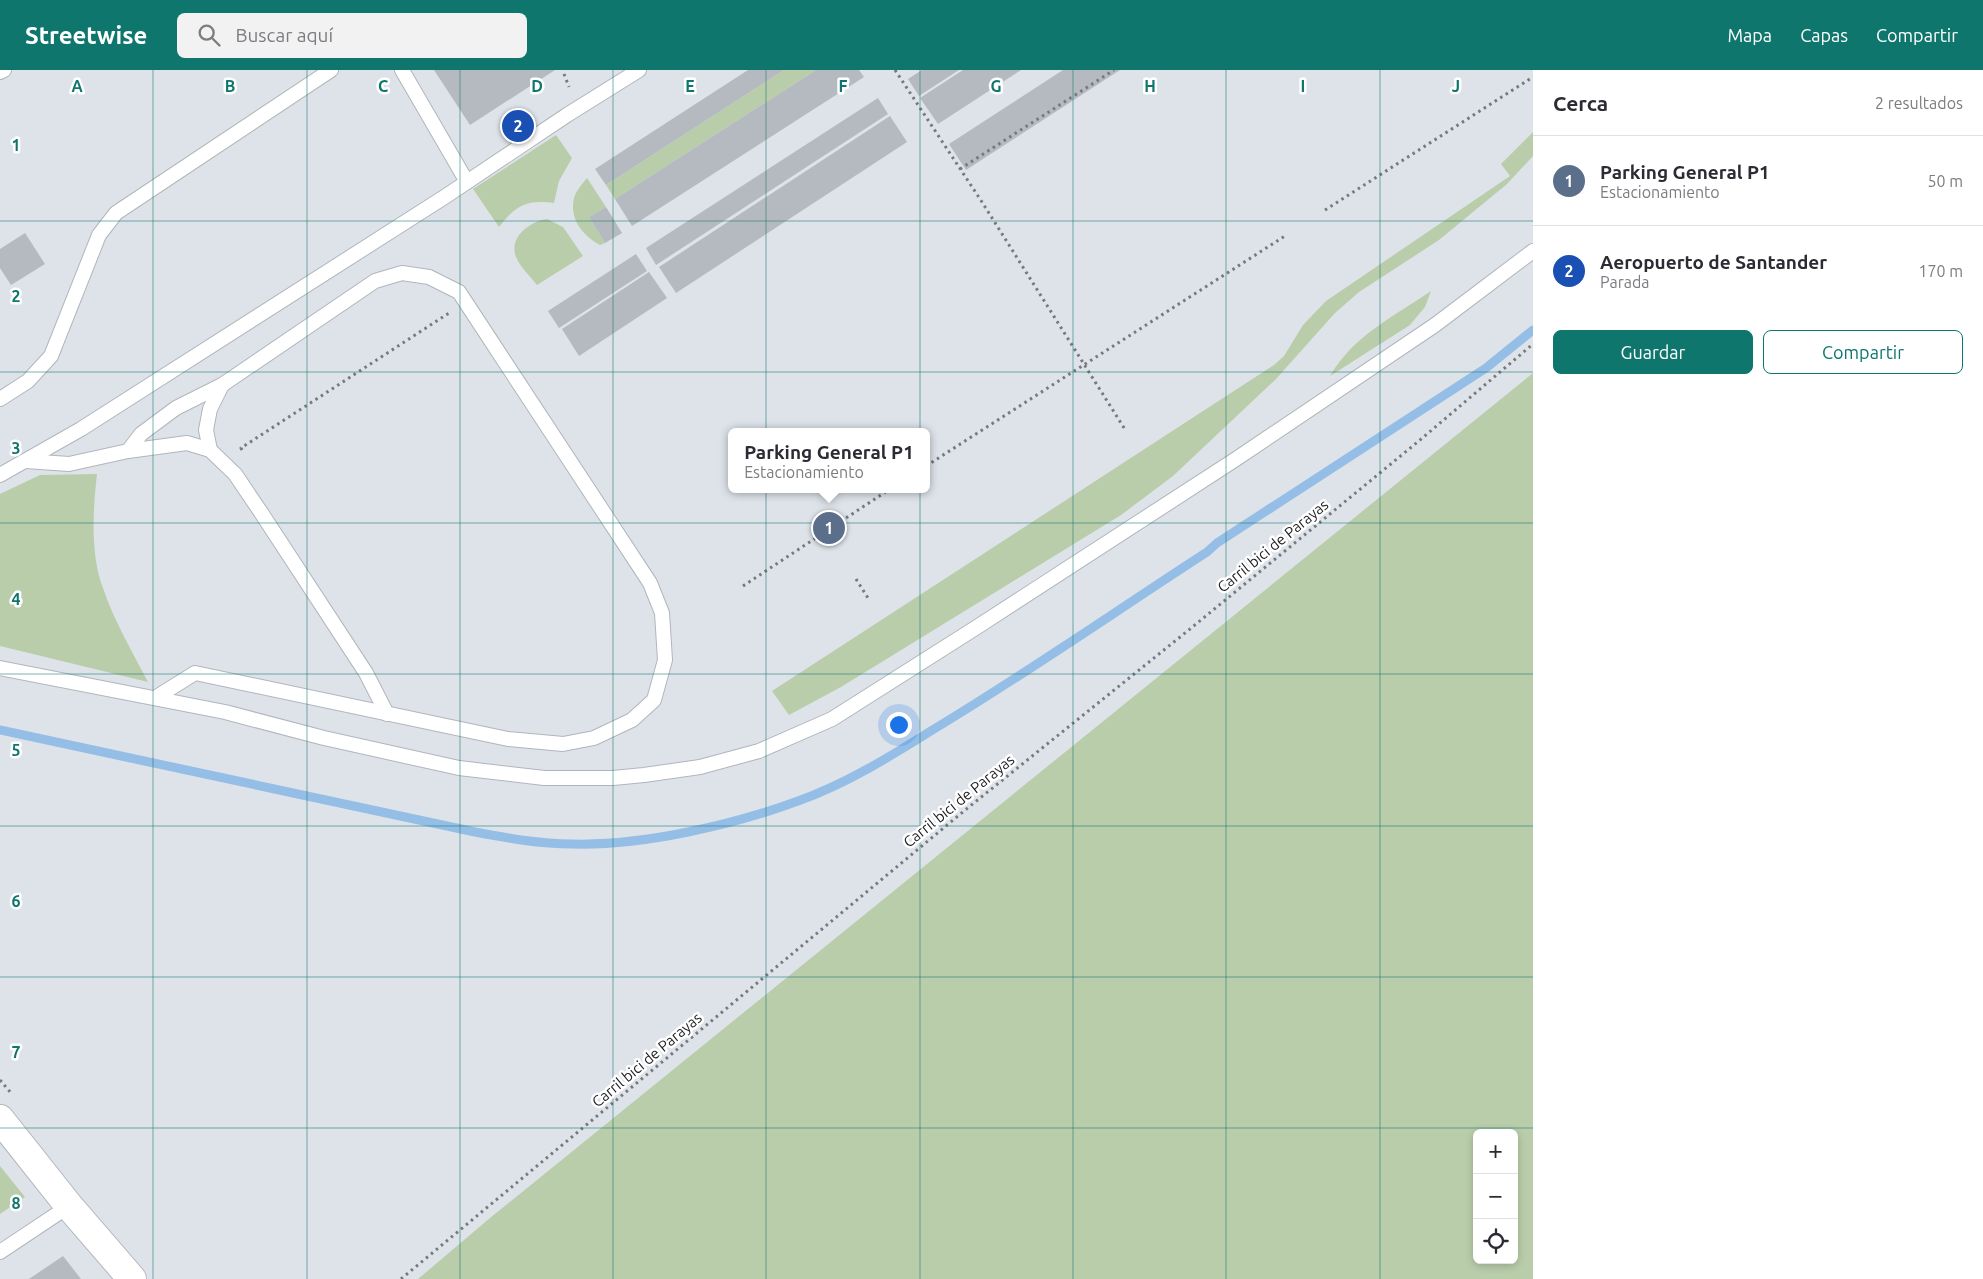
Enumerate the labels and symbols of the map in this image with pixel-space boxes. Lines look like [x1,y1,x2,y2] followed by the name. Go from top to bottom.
[71,77,83,95] text: A
[225,77,235,95] text: B
[378,77,388,95] text: C
[531,77,543,95] text: D
[685,77,695,95] text: E
[839,77,848,95] text: F
[990,77,1002,95] text: G
[1144,77,1156,95] text: H
[1301,77,1305,95] text: I
[1452,77,1460,95] text: J
[502,107,534,145] pin: 2
[11,136,21,154] text: 1
[11,287,21,305] text: 2
[11,439,21,457] text: 3
[1214,496,1332,596] street label: Carril bici de Parayas
[813,509,845,547] pin: 1
[11,590,21,608] text: 4
[886,712,912,738] your location
[11,741,21,759] text: 5
[900,751,1018,851] street label: Carril bici de Parayas
[11,892,21,910] text: 6
[589,1009,705,1110] street label: Carril bici de Parayas
[11,1043,21,1061] text: 7
[11,1194,21,1212] text: 8

